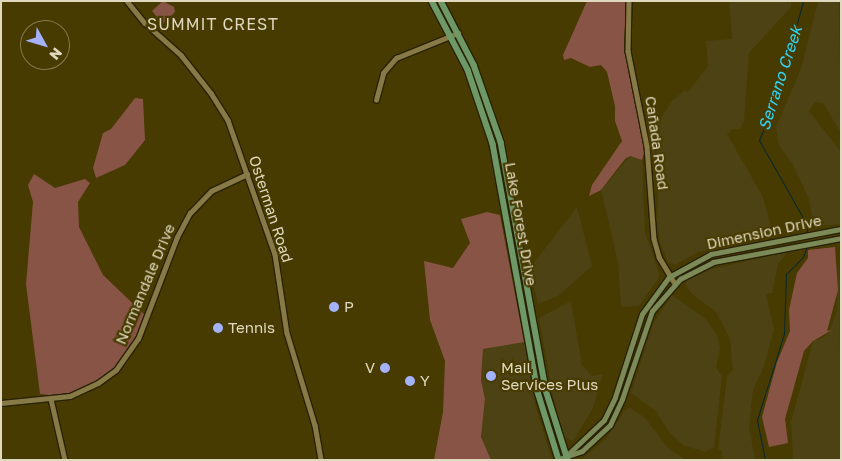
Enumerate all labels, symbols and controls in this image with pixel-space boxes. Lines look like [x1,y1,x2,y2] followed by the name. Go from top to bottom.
[146,14,280,34] district label: SUMMIT CREST
[20,20,70,70] north arrow
[754,23,806,133] water label: Serrano Creek
[46,45,66,64] text: N
[642,95,672,191] street label: Cañada Road
[245,153,297,265] street label: Osterman Road
[501,161,541,287] street label: Lake Forest Drive
[705,211,823,253] street label: Dimension Drive
[111,221,179,347] street label: Normandale Drive
[344,298,354,316] place label: P
[328,301,340,313] marker: P
[228,319,275,337] place label: Tennis
[212,322,224,334] marker: Tennis
[501,358,598,393] place label: Mail Services Plus
[365,359,375,377] place label: V
[379,362,391,374] marker: V
[485,370,497,382] marker: Mail Services Plus
[420,372,430,390] place label: Y
[404,375,416,387] marker: Y

